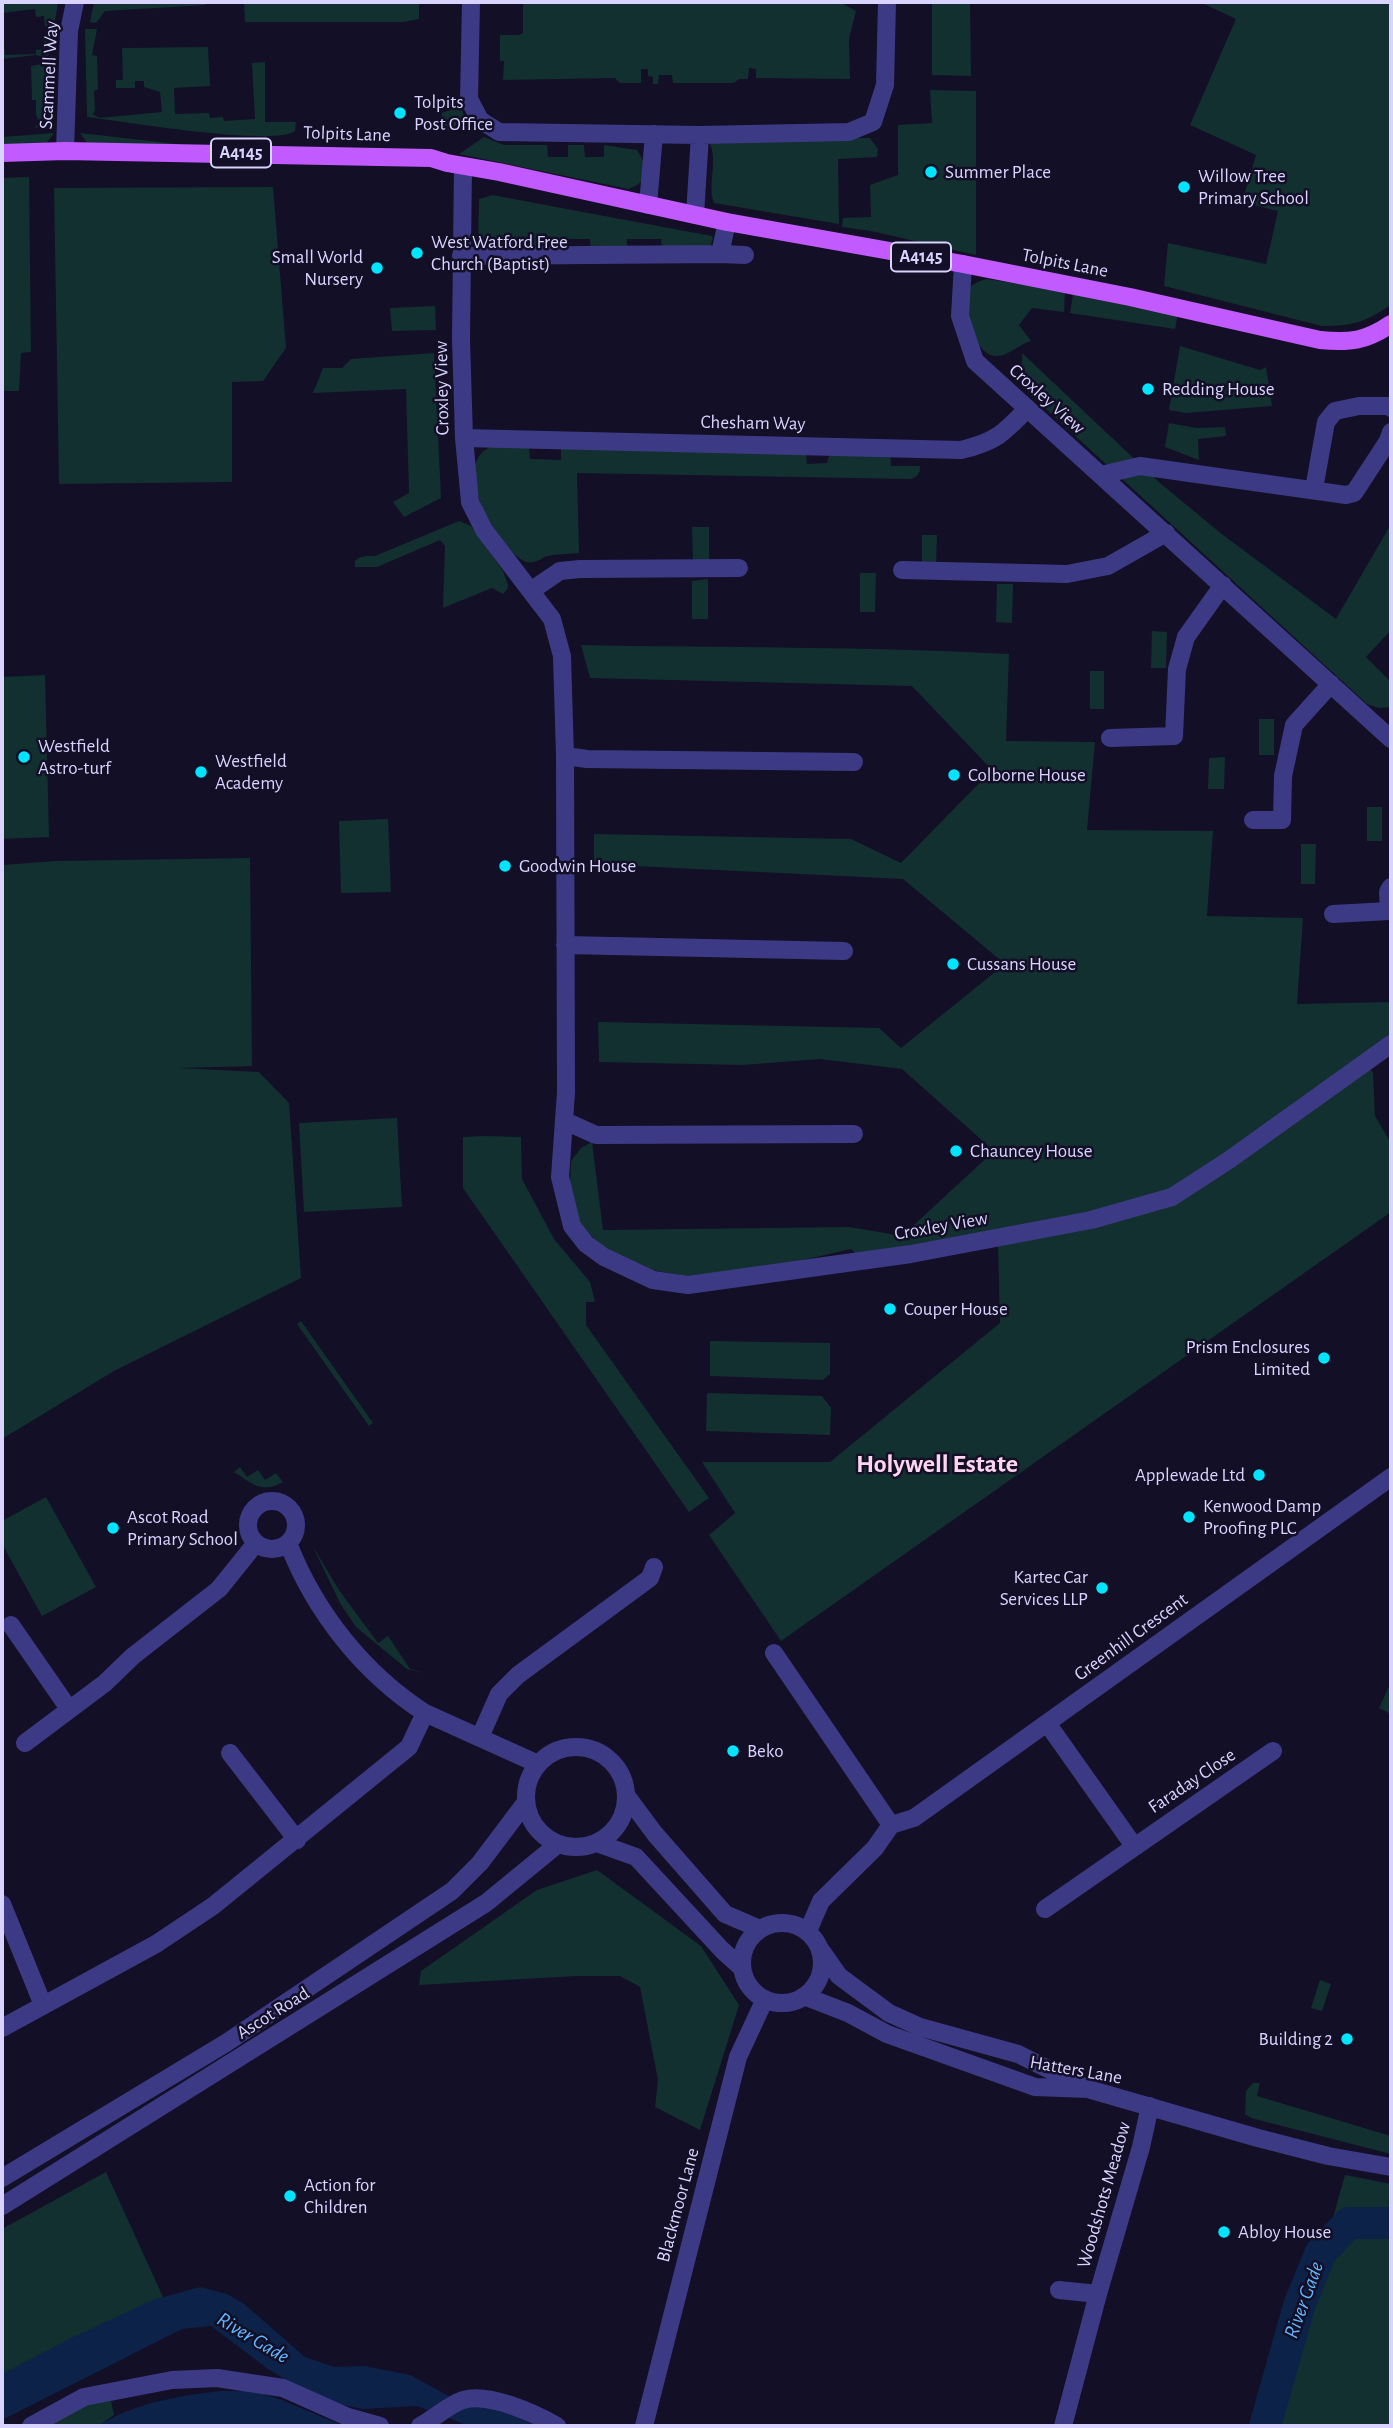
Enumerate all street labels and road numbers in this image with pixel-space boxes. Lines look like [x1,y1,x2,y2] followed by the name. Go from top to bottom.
[35,20,63,130] street label: Scammell Way
[303,121,391,147] street label: Tolpits Lane
[211,138,271,168] road number: A4145
[891,243,951,272] road number: A4145
[1020,243,1110,283] street label: Tolpits Lane
[430,341,454,435] street label: Croxley View
[1004,359,1090,439] street label: Croxley View
[700,411,806,435] street label: Chesham Way
[892,1207,990,1245] street label: Croxley View
[1070,1588,1192,1686] street label: Greenhill Crescent
[1144,1744,1240,1818] street label: Faraday Close
[232,1982,314,2044] street label: Ascot Road
[1028,2051,1124,2089] street label: Hatters Lane
[1072,2119,1136,2271] street label: Woodshots Meadow
[652,2145,704,2265] street label: Blackmoor Lane

